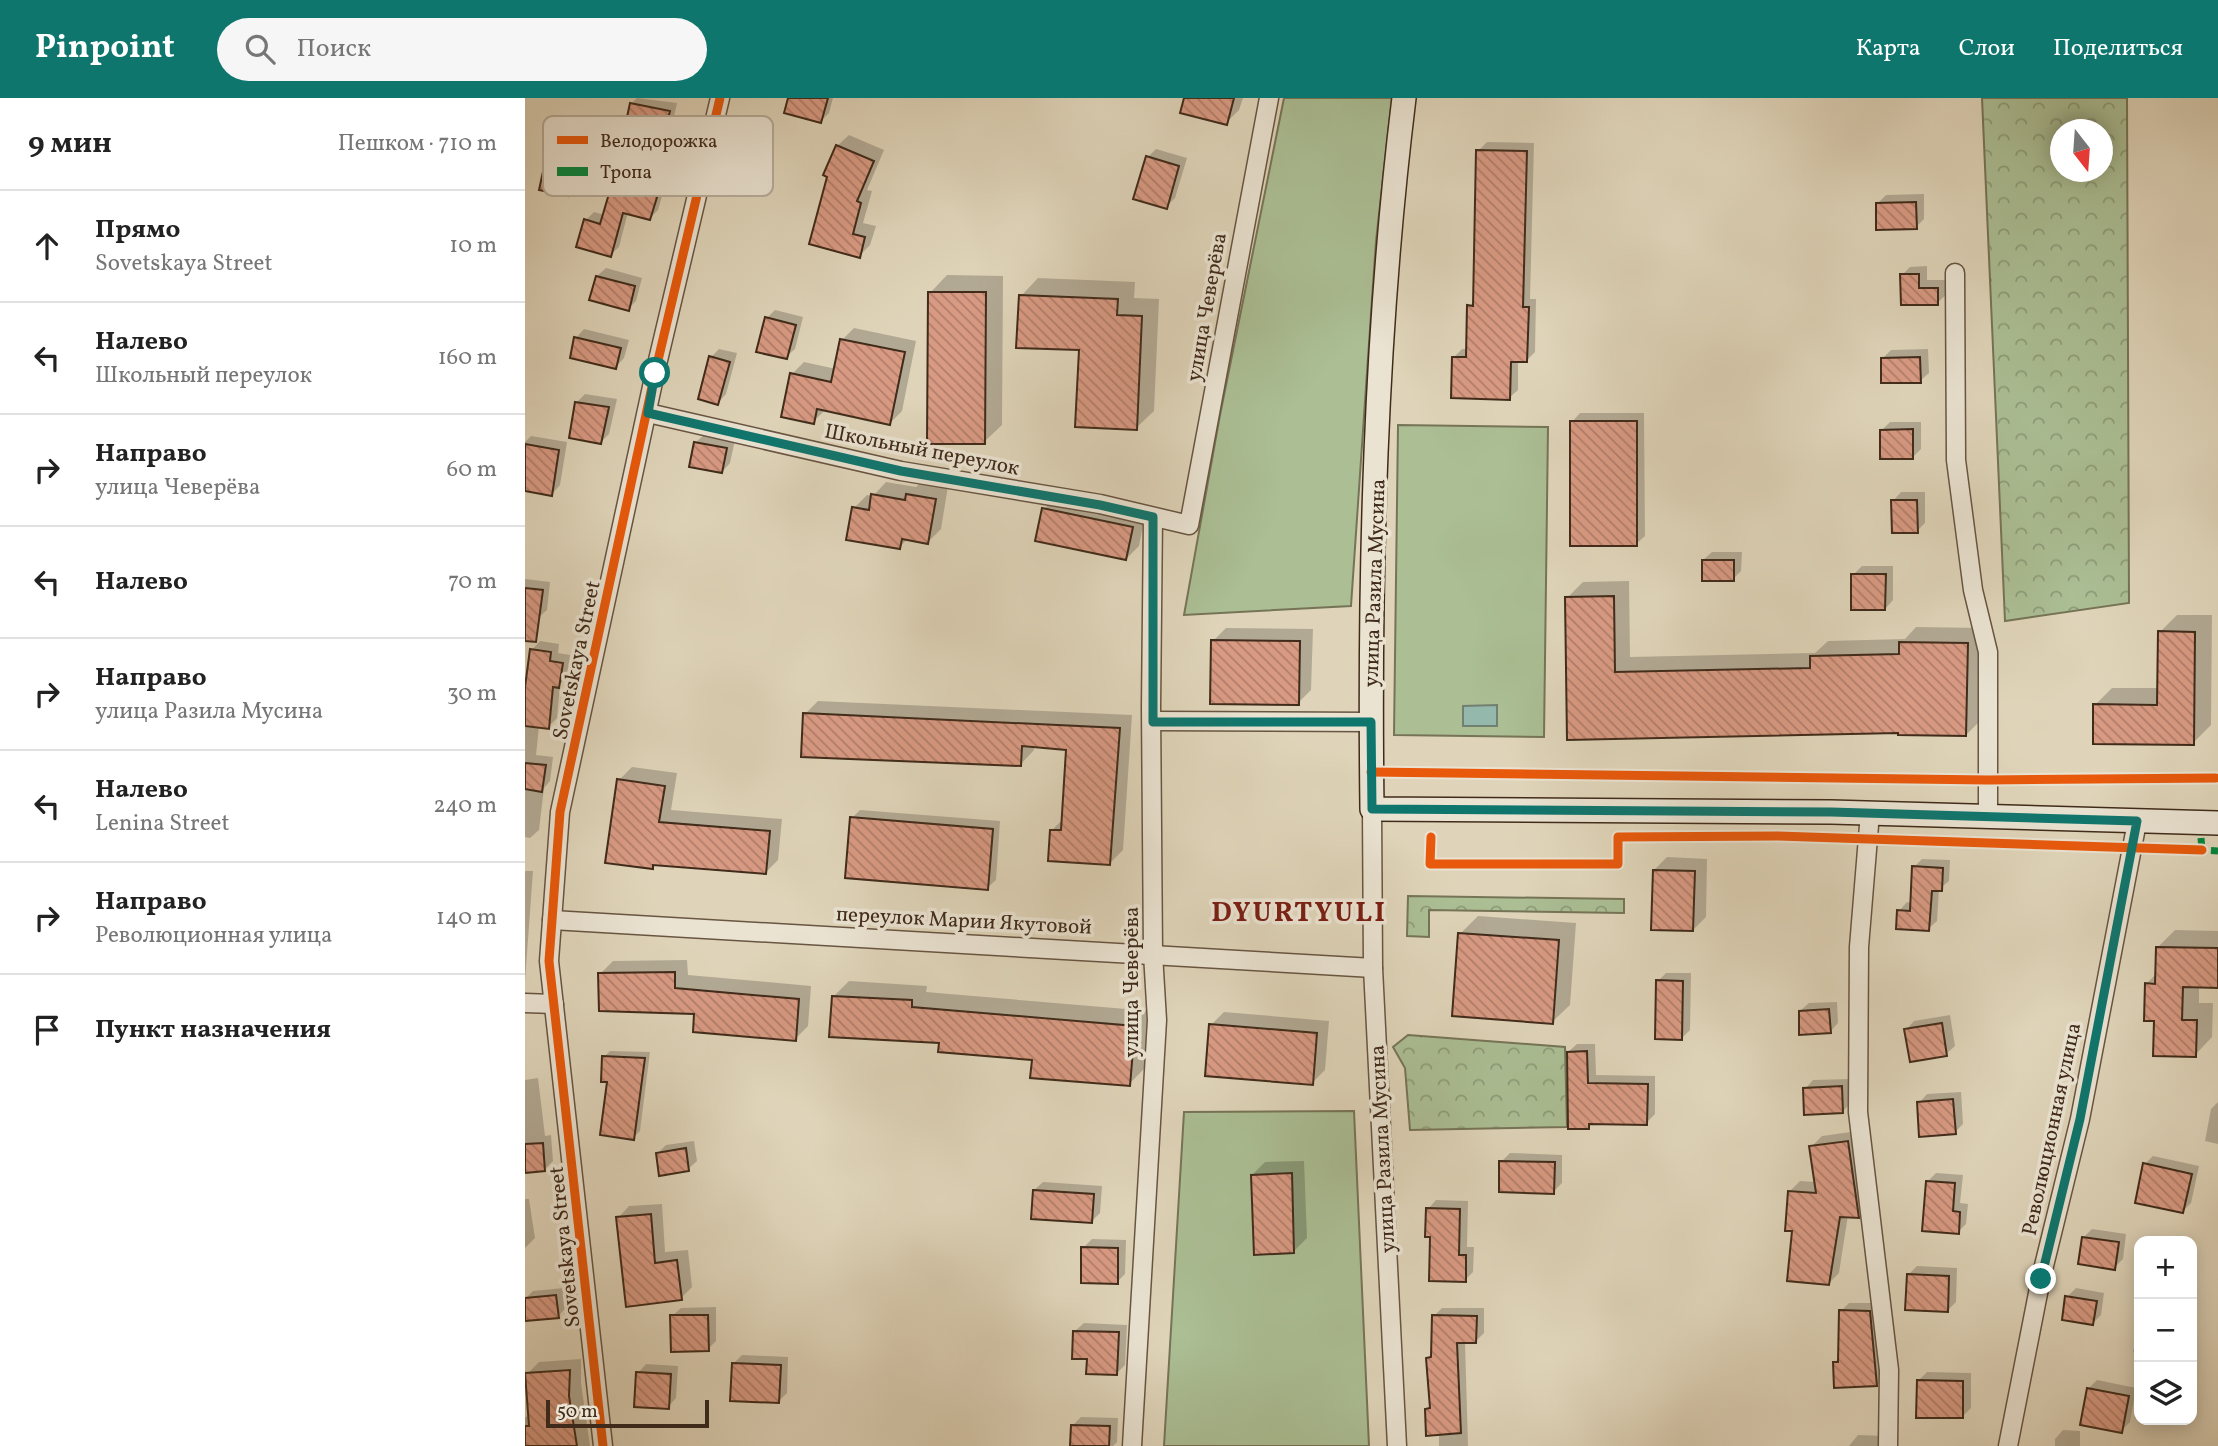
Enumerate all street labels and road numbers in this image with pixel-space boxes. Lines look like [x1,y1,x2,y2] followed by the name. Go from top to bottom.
[1180,230,1235,384] street label: улица Чеверёва
[822,417,1022,484] street label: Школьный переулок
[1357,478,1394,688] street label: улица Разила Мусина
[546,578,608,743] street label: Sovetskaya Street
[835,900,1093,943] street label: переулок Марии Якутовой
[1118,907,1147,1058] street label: улица Чеверёва
[2016,1020,2089,1238] street label: Революционная улица
[1364,1044,1403,1254] street label: улица Разила Мусина
[543,1165,588,1329] street label: Sovetskaya Street

